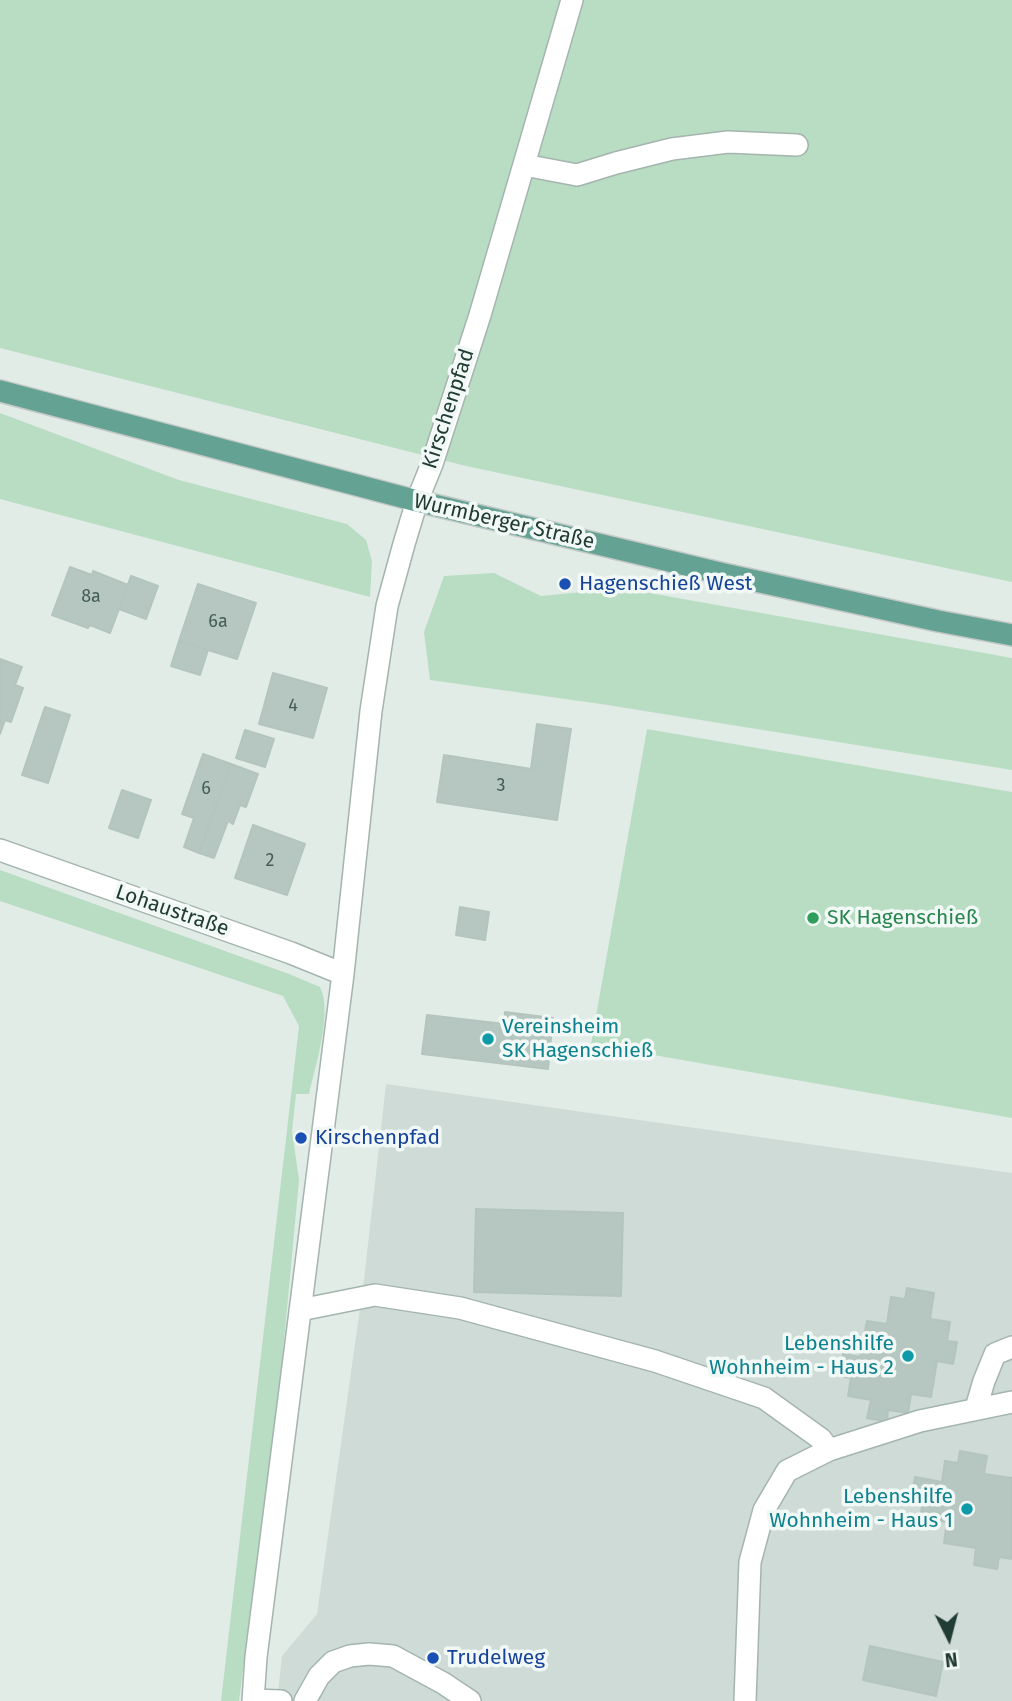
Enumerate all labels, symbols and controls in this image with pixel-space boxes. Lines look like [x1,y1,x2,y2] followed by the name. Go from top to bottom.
[418,346,480,472] street label: Kirschenpfad
[411,489,597,555] street label: Wurmberger Straße
[579,571,752,597] place label: Hagenschieß West
[557,576,573,592] marker: Hagenschieß West
[81,586,101,608] house number: 8a
[208,611,228,633] house number: 6a
[288,695,298,717] house number: 4
[497,775,505,797] house number: 3
[201,778,211,800] house number: 6
[266,850,274,872] house number: 2
[112,880,232,942] street label: Lohaustraße
[827,905,978,931] place label: SK Hagenschieß
[805,910,821,926] marker: SK Hagenschieß
[502,1014,653,1064] place label: Vereinsheim SK Hagenschieß
[480,1031,496,1047] marker: Vereinsheim SK Hagenschieß
[315,1125,440,1151] place label: Kirschenpfad
[293,1130,309,1146] marker: Kirschenpfad
[709,1331,894,1381] place label: Lebenshilfe Wohnheim - Haus 2
[900,1348,916,1364] marker: Lebenshilfe Wohnheim - Haus 2
[769,1484,953,1534] place label: Lebenshilfe Wohnheim - Haus 1
[959,1501,975,1517] marker: Lebenshilfe Wohnheim - Haus 1
[914,1603,984,1673] north arrow
[447,1645,545,1671] place label: Trudelweg
[944,1647,959,1671] text: N
[425,1650,441,1666] marker: Trudelweg

